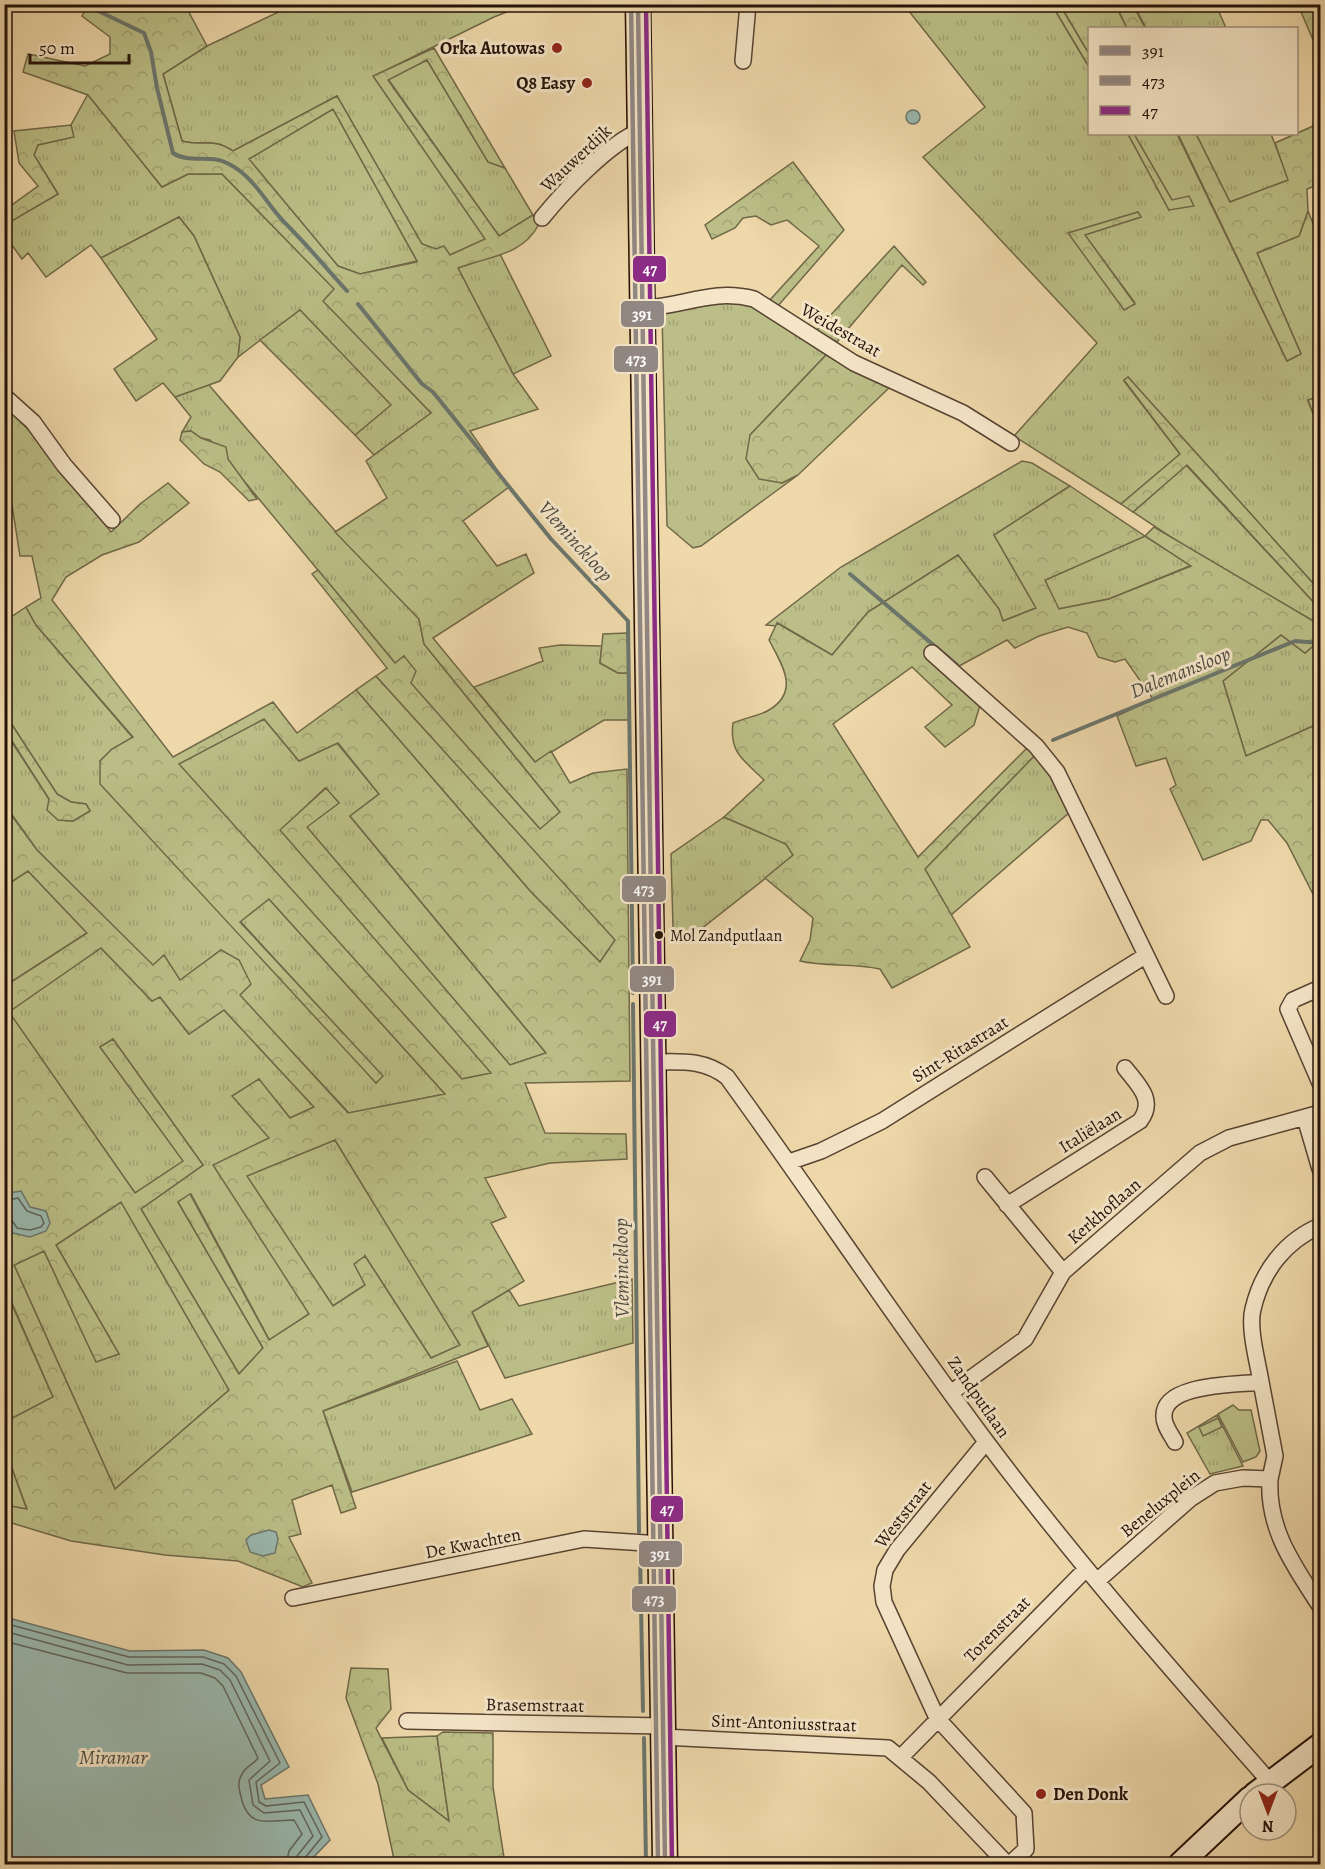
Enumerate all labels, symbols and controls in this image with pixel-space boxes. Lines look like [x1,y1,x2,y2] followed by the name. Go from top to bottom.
[30,27,129,65] scale bar
[1088,27,1298,135] legend
[39,36,75,60] text: 50 m
[440,36,545,60] place label: Orka Autowas
[1142,39,1164,63] text: 391
[550,41,564,55] marker: Orka Autowas
[1142,69,1165,93] text: 473
[516,71,576,95] place label: Q8 Easy
[580,76,594,90] marker: Q8 Easy
[1142,99,1158,123] text: 47
[535,119,617,198] street label: Wauwerdijk
[632,255,667,283] line badge: 47
[643,259,657,281] text: 47
[796,297,886,363] street label: Weidestraat
[620,300,665,328] line badge: 391
[632,304,652,326] text: 391
[613,345,659,373] line badge: 473
[625,349,647,371] text: 473
[532,495,619,587] water label: Vleminckloop
[1126,640,1234,705] water label: Dalemansloop
[621,875,667,903] line badge: 473
[633,879,655,901] text: 473
[670,925,782,947] place label: Mol Zandputlaan
[653,929,665,941] marker: Mol Zandputlaan
[629,965,675,993] line badge: 391
[642,969,662,991] text: 391
[643,1010,677,1038] line badge: 47
[907,1010,1013,1088] street label: Sint-Ritastraat
[653,1014,667,1036] text: 47
[1054,1101,1126,1159] street label: Italiëlaan
[1062,1172,1146,1250] street label: Kerkhoflaan
[607,1218,636,1318] water label: Vleminckloop
[942,1351,1016,1443] street label: Zandputlaan
[1115,1463,1205,1543] street label: Beneluxplein
[869,1475,937,1553] street label: Weststraat
[650,1495,684,1523] line badge: 47
[660,1499,674,1521] text: 47
[423,1522,523,1564] street label: De Kwachten
[638,1540,683,1568] line badge: 391
[650,1544,670,1566] text: 391
[631,1585,677,1613] line badge: 473
[643,1589,665,1611] text: 473
[958,1590,1036,1668] street label: Torenstraat
[486,1692,585,1718] street label: Brasemstraat
[711,1708,857,1738] street label: Sint-Antoniusstraat
[79,1744,148,1771] water label: Miramar
[1053,1782,1129,1806] place label: Den Donk
[1238,1782,1298,1842] north arrow
[1034,1787,1048,1801] marker: Den Donk
[1262,1815,1274,1837] text: N

